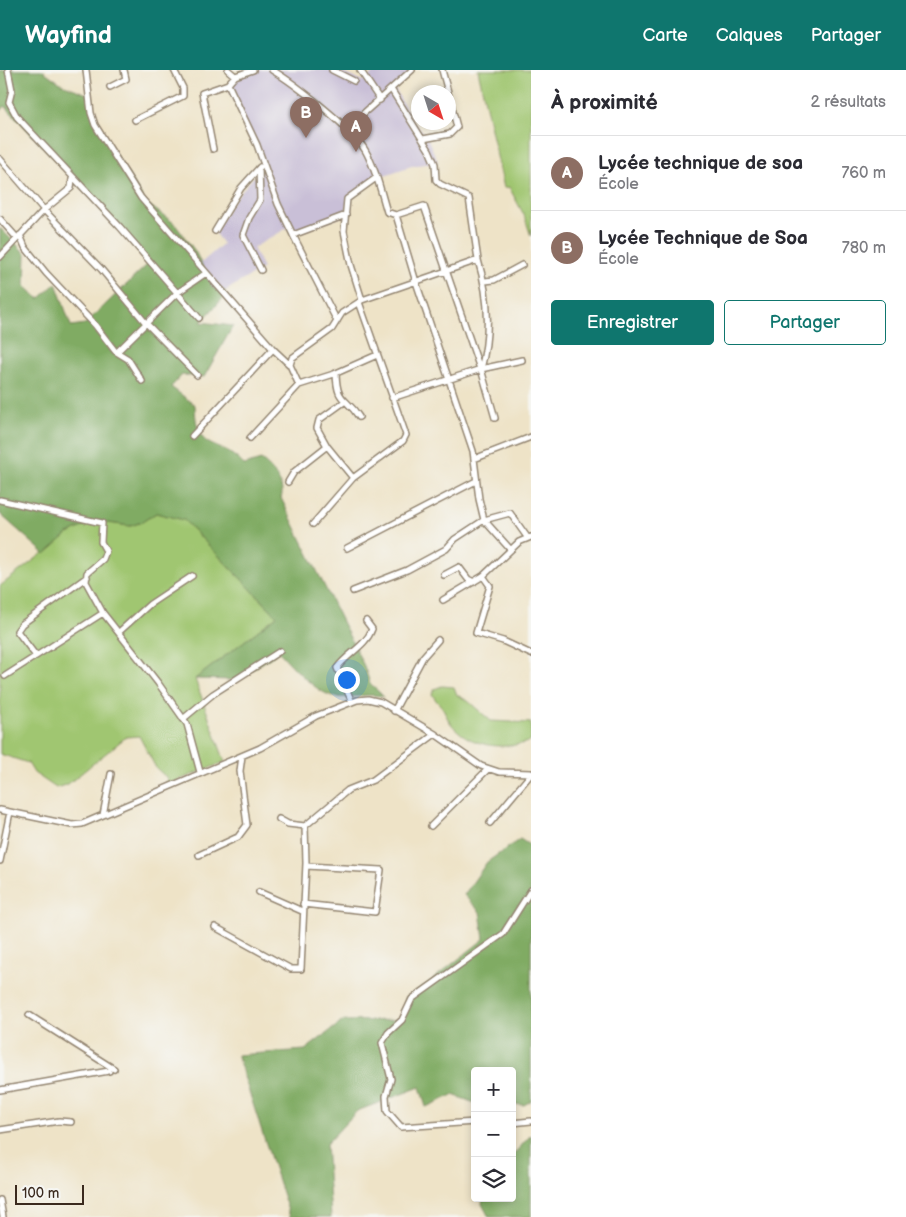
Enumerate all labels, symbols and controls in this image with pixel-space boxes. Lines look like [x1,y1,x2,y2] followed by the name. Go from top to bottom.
[25,21,112,50] text: Wayfind
[642,25,688,46] text: Carte
[716,25,783,46] text: Calques
[811,25,881,46] text: Partager
[411,85,456,130] north arrow
[551,90,658,115] text: À proximité
[811,93,886,112] text: 2 résultats
[290,97,322,138] pin: B
[340,111,372,152] pin: A
[598,152,803,175] text: Lycée technique de soa
[562,164,572,183] text: A
[841,164,886,183] text: 760 m
[598,175,639,194] text: École
[598,227,808,250] text: Lycée Technique de Soa
[561,239,573,258] text: B
[842,239,886,258] text: 780 m
[598,250,639,269] text: École
[551,300,714,345] button: Enregistrer
[724,300,886,345] button: Partager
[334,667,360,693] your location
[471,1067,516,1202] map controls
[471,1067,516,1112] button: +
[471,1112,516,1157] button: −
[471,1157,516,1202] button: layers
[15,1182,84,1205] scale bar
[22,1185,59,1202] text: 100 m

